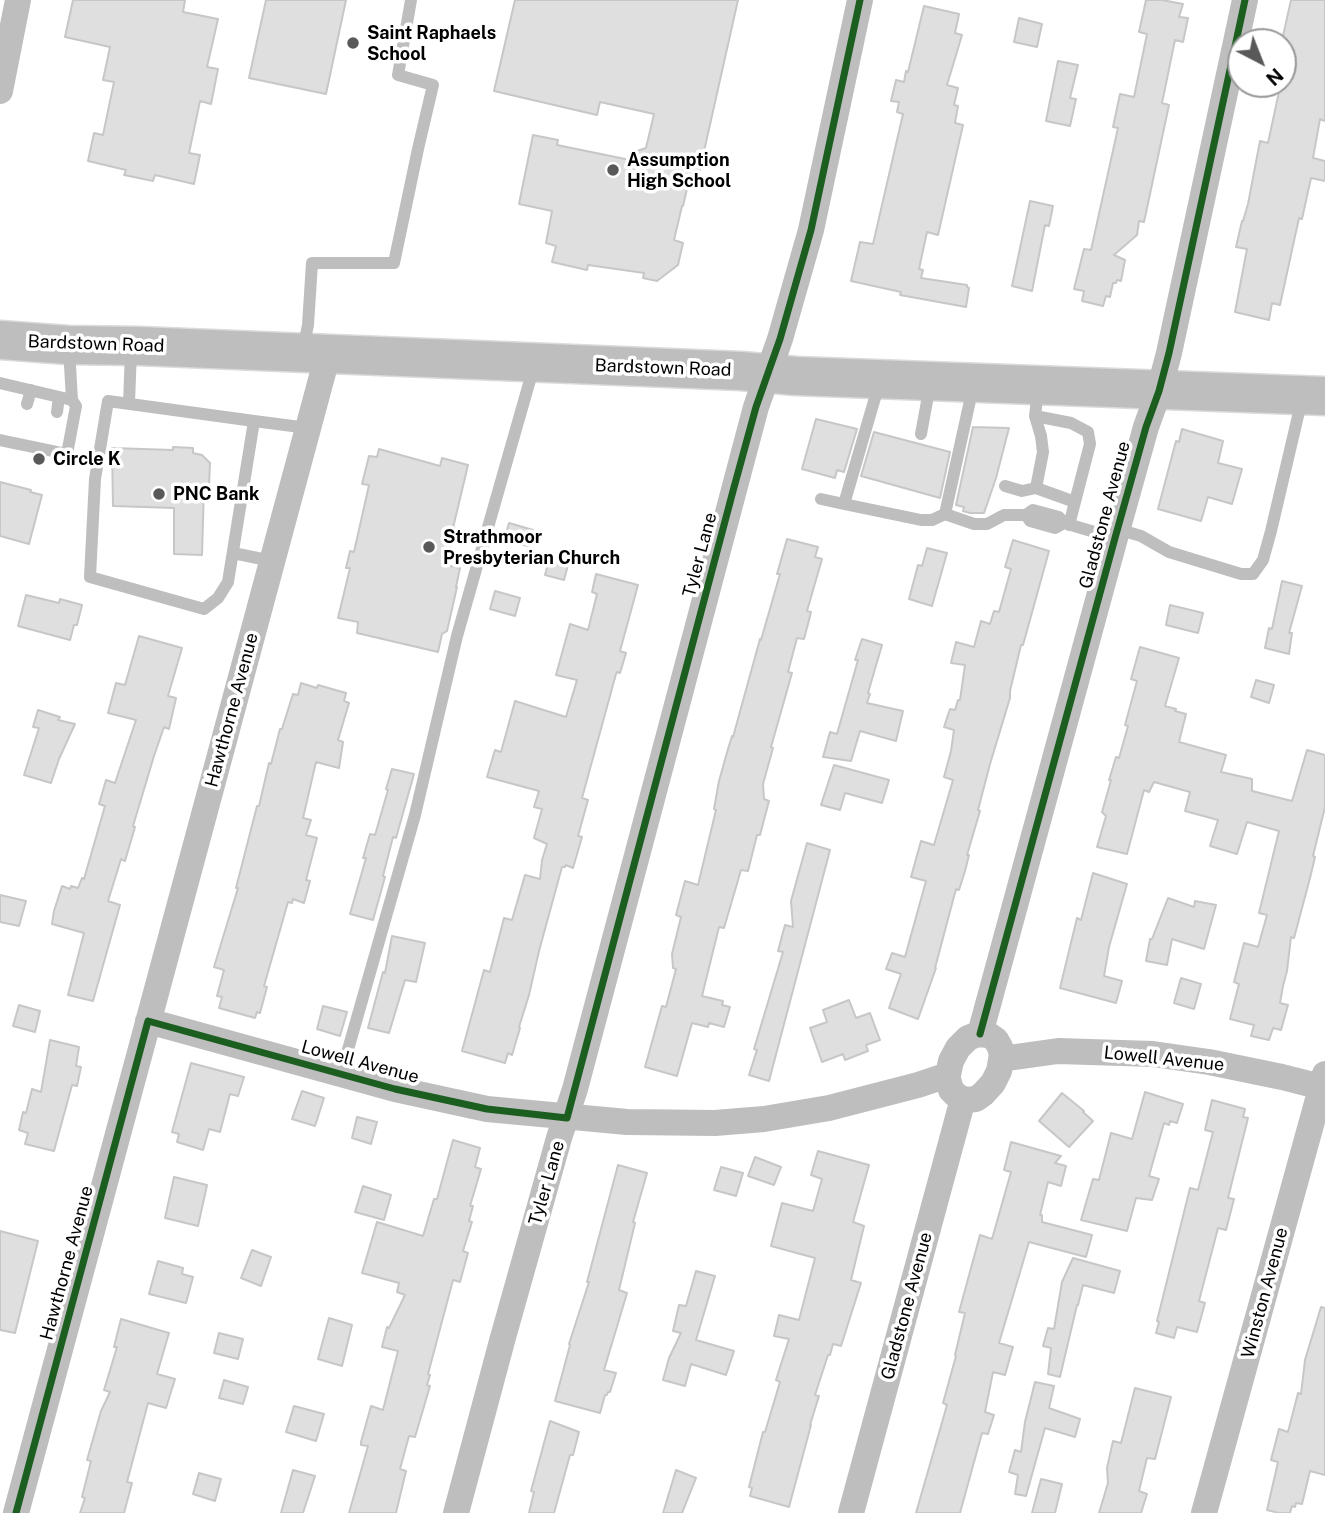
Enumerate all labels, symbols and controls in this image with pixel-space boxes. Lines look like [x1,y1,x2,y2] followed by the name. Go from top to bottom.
[367,22,496,64] place label: Saint Raphaels School
[1227,28,1297,98] north arrow
[345,35,361,51] marker: Saint Raphaels School
[1262,64,1288,90] text: N
[627,149,731,192] place label: Assumption High School
[605,162,621,178] marker: Assumption High School
[27,331,165,357] street label: Bardstown Road
[594,355,732,381] street label: Bardstown Road
[1075,439,1135,591] street label: Gladstone Avenue
[53,448,121,470] place label: Circle K
[31,451,47,467] marker: Circle K
[173,483,259,505] place label: PNC Bank
[151,486,167,502] marker: PNC Bank
[678,510,722,600] street label: Tyler Lane
[443,526,620,568] place label: Strathmoor Presbyterian Church
[421,539,437,555] marker: Strathmoor Presbyterian Church
[201,630,263,790] street label: Hawthorne Avenue
[299,1036,421,1088] street label: Lowell Avenue
[1103,1042,1225,1076] street label: Lowell Avenue
[525,1138,569,1228] street label: Tyler Lane
[36,1183,98,1343] street label: Hawthorne Avenue
[1237,1225,1293,1361] street label: Winston Avenue
[877,1230,937,1382] street label: Gladstone Avenue

